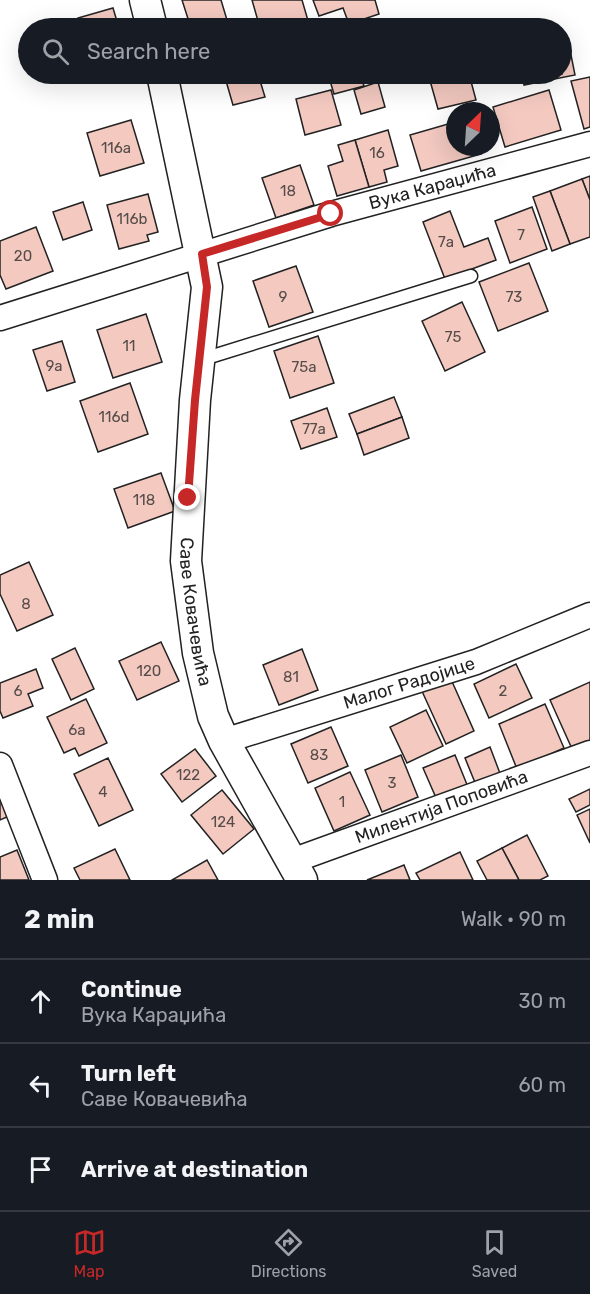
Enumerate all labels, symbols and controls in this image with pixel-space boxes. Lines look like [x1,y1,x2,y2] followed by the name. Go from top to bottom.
[18,18,572,84] search box
[39,35,72,68] icon: search
[87,38,210,65] text: Search here
[446,102,500,156] north arrow
[101,139,131,157] house number: 116a
[369,144,385,162] house number: 16
[366,159,498,214] street label: Вука Караџића
[280,182,296,200] house number: 18
[317,200,343,226] route start
[117,210,147,228] house number: 116b
[517,226,525,244] house number: 7
[438,233,454,251] house number: 7a
[14,247,32,265] house number: 20
[279,288,288,306] house number: 9
[506,288,522,306] house number: 73
[445,328,461,346] house number: 75
[123,337,135,355] house number: 11
[45,357,63,375] house number: 9a
[292,358,316,376] house number: 75a
[99,408,129,426] house number: 116d
[302,420,326,438] house number: 77a
[174,484,200,510] route end
[133,491,155,509] house number: 118
[175,537,216,688] street label: Саве Ковачевића
[21,595,31,613] house number: 8
[341,652,478,714] street label: Малог Радојице
[137,662,161,680] house number: 120
[283,668,299,686] house number: 81
[13,682,23,700] house number: 6
[499,682,508,700] house number: 2
[68,721,86,739] house number: 6a
[310,746,328,764] house number: 83
[352,765,531,848] street label: Милентија Поповића
[176,766,200,784] house number: 122
[387,774,397,792] house number: 3
[98,783,108,801] house number: 4
[339,793,345,811] house number: 1
[211,813,235,831] house number: 124
[24,904,94,935] text: 2 min
[461,907,566,931] text: Walk · 90 m
[81,976,182,1003] text: Continue
[24,985,57,1018] icon: ahead
[519,989,566,1013] text: 30 m
[81,1003,226,1027] text: Вука Караџића
[81,1060,176,1087] text: Turn left
[24,1069,57,1102] icon: left
[519,1073,566,1097] text: 60 m
[81,1087,248,1111] text: Саве Ковачевића
[24,1153,57,1186] icon: arrive
[81,1156,308,1183] text: Arrive at destination
[73,1226,106,1281] tab: Map
[251,1226,327,1281] tab: Directions
[472,1226,517,1281] tab: Saved

